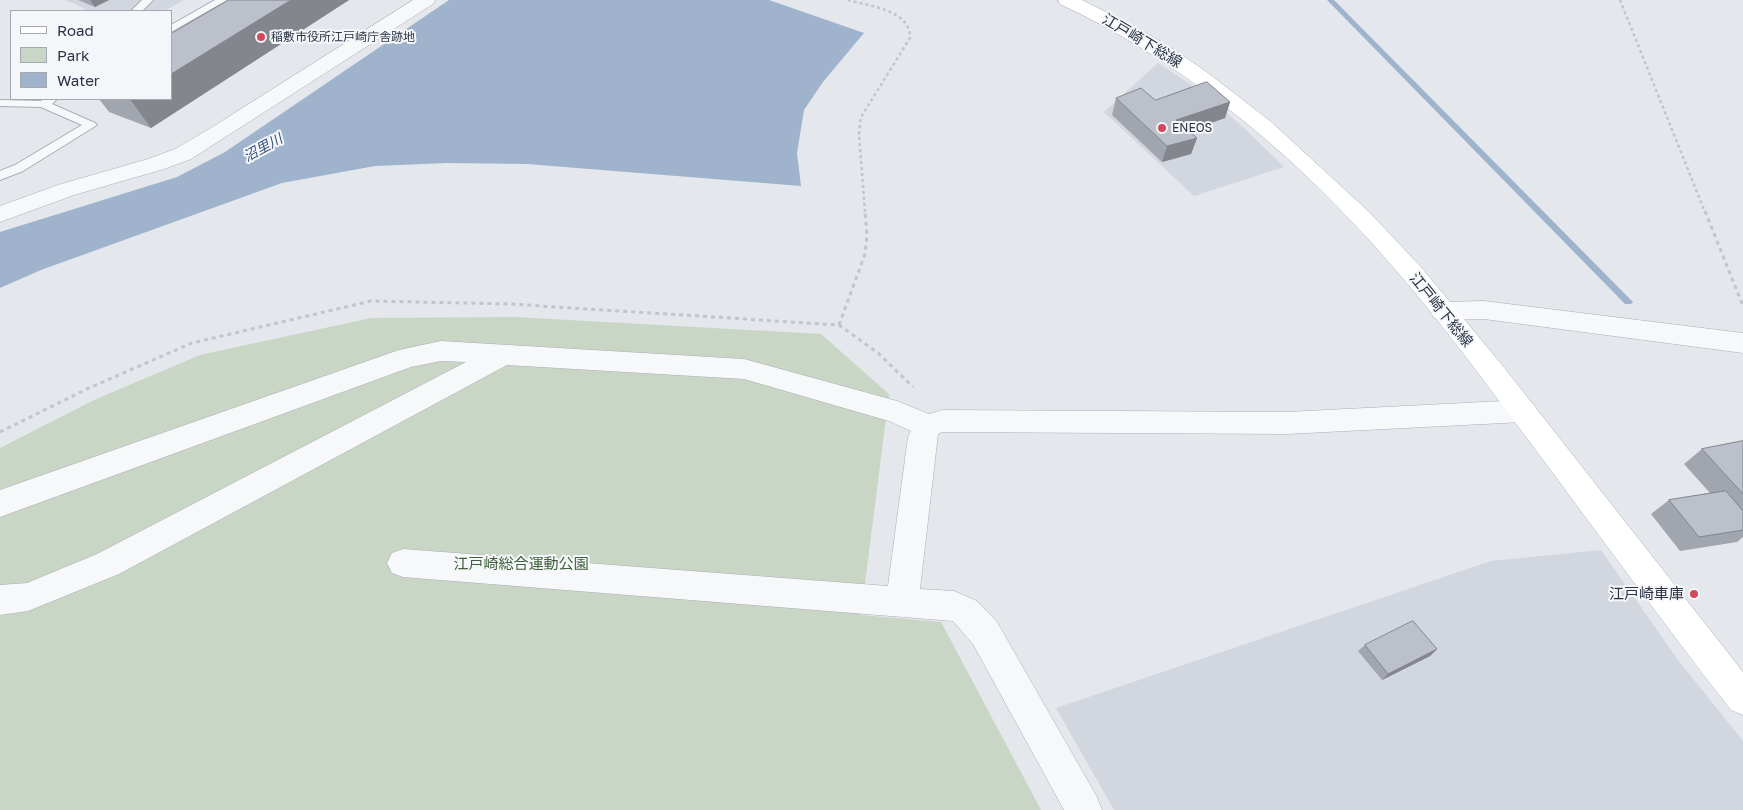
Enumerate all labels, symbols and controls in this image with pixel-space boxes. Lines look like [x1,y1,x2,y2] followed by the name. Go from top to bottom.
[10,10,172,100] legend
[1099,10,1185,72] street label: 江戸崎下総線
[57,21,94,39] text: Road
[271,30,415,44] place label: 稲敷市役所江戸崎庁舎跡地
[255,31,267,43] marker: 稲敷市役所江戸崎庁舎跡地
[57,46,89,64] text: Park
[57,71,100,89] text: Water
[1172,121,1212,135] place label: ENEOS
[1156,122,1168,134] marker: ENEOS
[241,130,285,166] water label: 沼里川
[1406,269,1476,351] street label: 江戸崎下総線
[454,555,588,573] park label: 江戸崎総合運動公園
[1609,585,1684,603] place label: 江戸崎車庫
[1688,588,1700,600] marker: 江戸崎車庫

